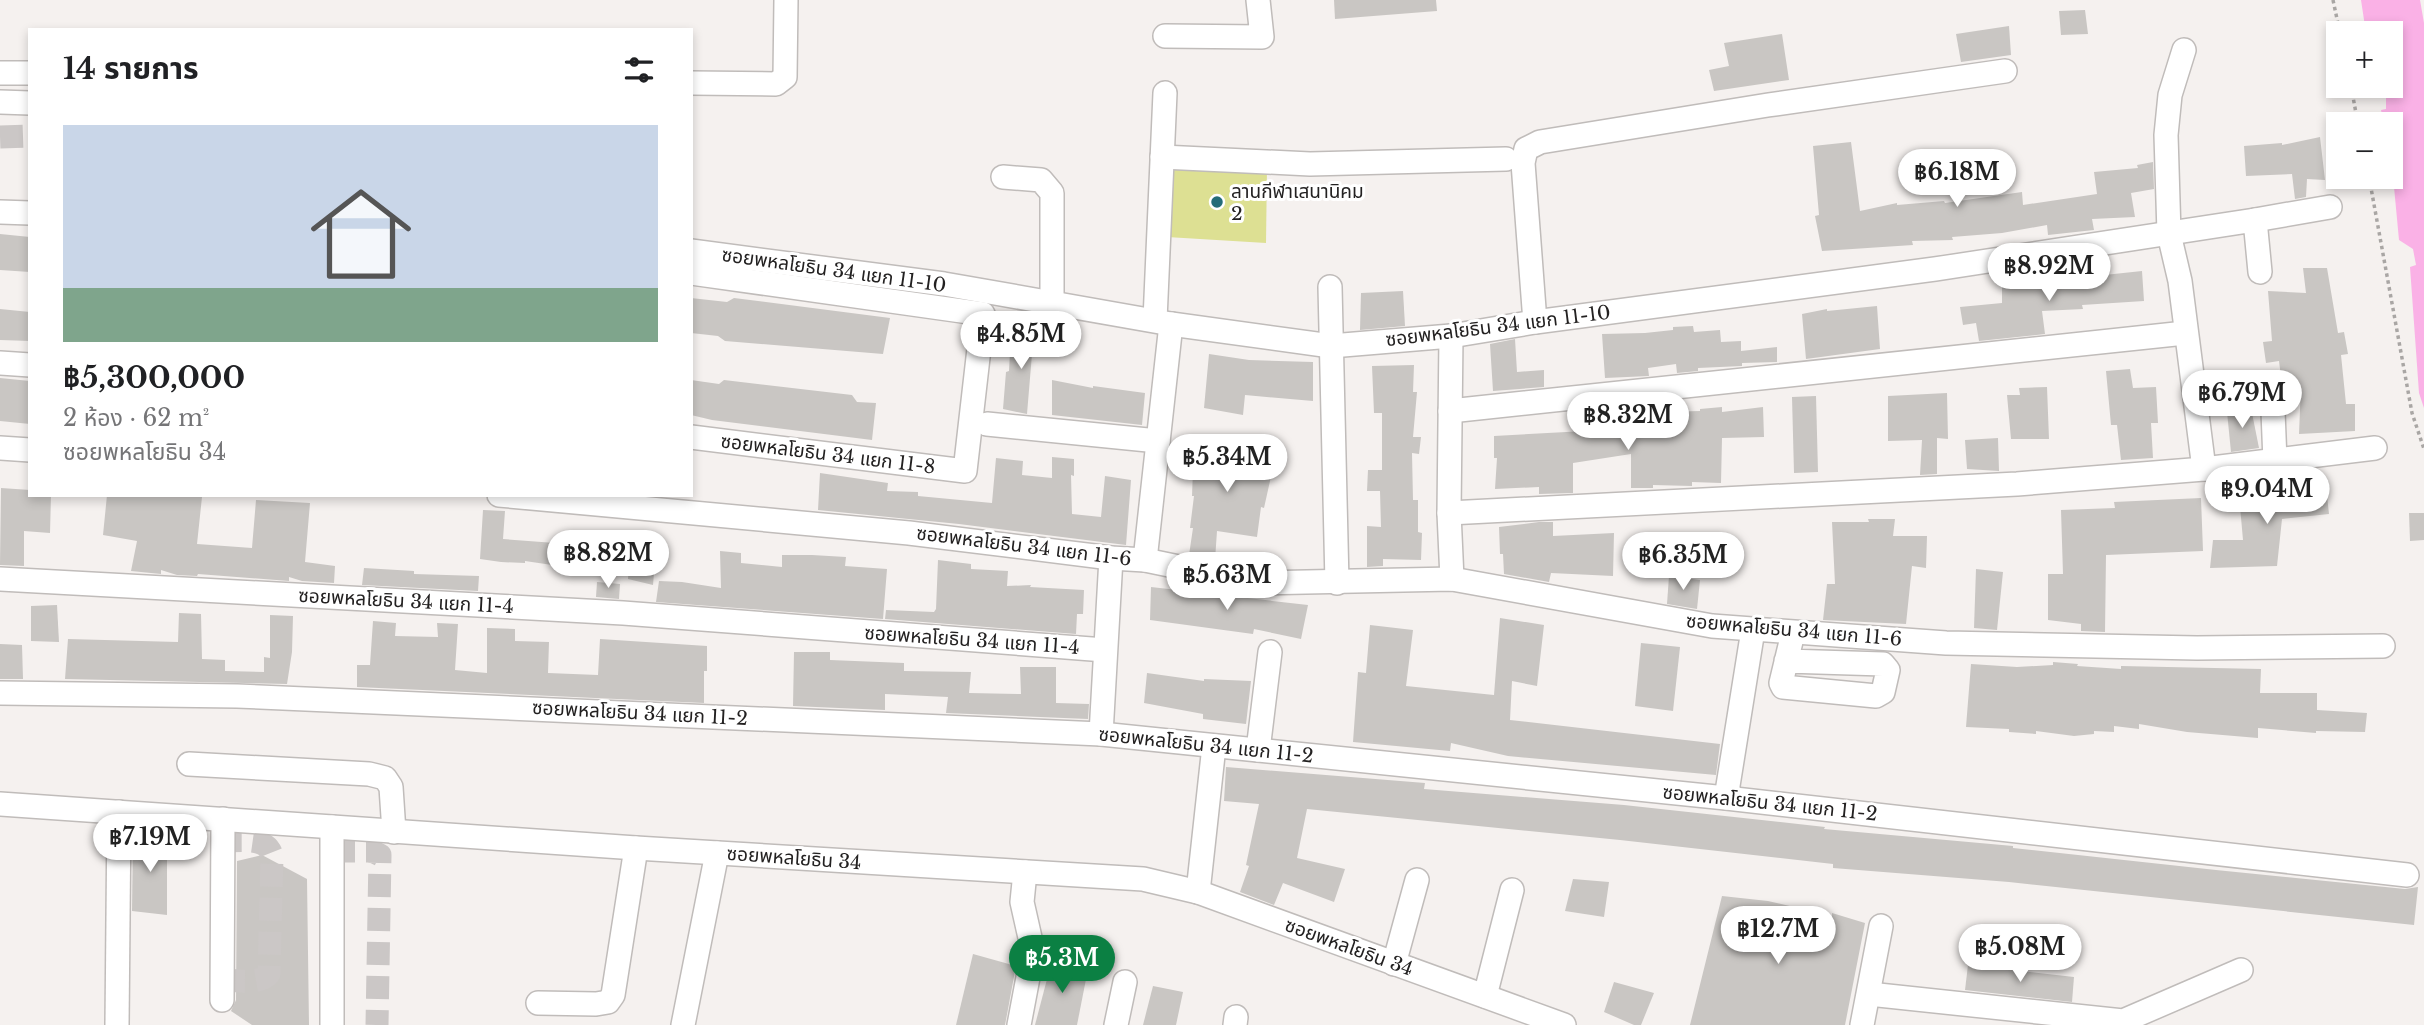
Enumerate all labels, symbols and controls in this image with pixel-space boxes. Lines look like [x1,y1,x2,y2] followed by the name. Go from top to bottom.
[2326,21,2403,189] map controls
[2326,21,2403,98] button: +
[63,50,199,87] text: 14 รายการ
[620,51,658,89] icon: filters
[2326,112,2403,189] button: −
[1900,150,2014,209] pin: ฿6.18M
[1914,158,2000,186] text: ฿6.18M
[298,171,424,297] icon: home
[1231,180,1364,225] place label: ลานกีฬาเสนานิคม 2
[1209,194,1225,210] marker: ลานกีฬาเสนานิคม 2
[720,243,948,297] street label: ซอยพหลโยธิน 34 แยก 11-10
[1992,244,2106,303] pin: ฿8.92M
[2004,252,2094,280] text: ฿8.92M
[1384,301,1612,351] street label: ซอยพหลโยธิน 34 แยก 11-10
[964,312,1078,371] pin: ฿4.85M
[976,320,1066,348] text: ฿4.85M
[63,359,245,396] text: ฿5,300,000
[2185,370,2299,430] pin: ฿6.79M
[2198,379,2286,407] text: ฿6.79M
[1571,392,1685,452] pin: ฿8.32M
[1583,401,1673,429] text: ฿8.32M
[63,404,209,432] text: 2 ห้อง · 62 m²
[719,429,937,479] street label: ซอยพหลโยธิน 34 แยก 11-8
[1170,434,1284,494] pin: ฿5.34M
[63,438,226,466] text: ซอยพหลโยธิน 34
[1182,443,1272,471] text: ฿5.34M
[2210,466,2324,526] pin: ฿9.04M
[2221,475,2313,503] text: ฿9.04M
[915,521,1133,571] street label: ซอยพหลโยธิน 34 แยก 11-6
[551,530,665,590] pin: ฿8.82M
[1626,532,1740,592] pin: ฿6.35M
[563,539,653,567] text: ฿8.82M
[1638,541,1728,569] text: ฿6.35M
[1170,552,1284,612] pin: ฿5.63M
[1182,561,1272,589] text: ฿5.63M
[298,584,514,618] street label: ซอยพหลโยธิน 34 แยก 11-4
[1685,609,1903,651] street label: ซอยพหลโยธิน 34 แยก 11-6
[864,621,1080,659] street label: ซอยพหลโยธิน 34 แยก 11-4
[532,696,748,730] street label: ซอยพหลโยธิน 34 แยก 11-2
[1097,722,1315,768] street label: ซอยพหลโยธิน 34 แยก 11-2
[1661,780,1879,826] street label: ซอยพหลโยธิน 34 แยก 11-2
[93,814,207,874] pin: ฿7.19M
[109,823,191,851] text: ฿7.19M
[726,842,862,874] street label: ซอยพหลโยธิน 34
[1721,906,1835,966] pin: ฿12.7M
[1282,913,1416,981] street label: ซอยพหลโยธิน 34
[1737,915,1819,943] text: ฿12.7M
[1963,925,2077,984] pin: ฿5.08M
[1975,933,2065,961] text: ฿5.08M
[1013,936,1111,995] pin: ฿5.3M
[1025,944,1099,972] text: ฿5.3M

